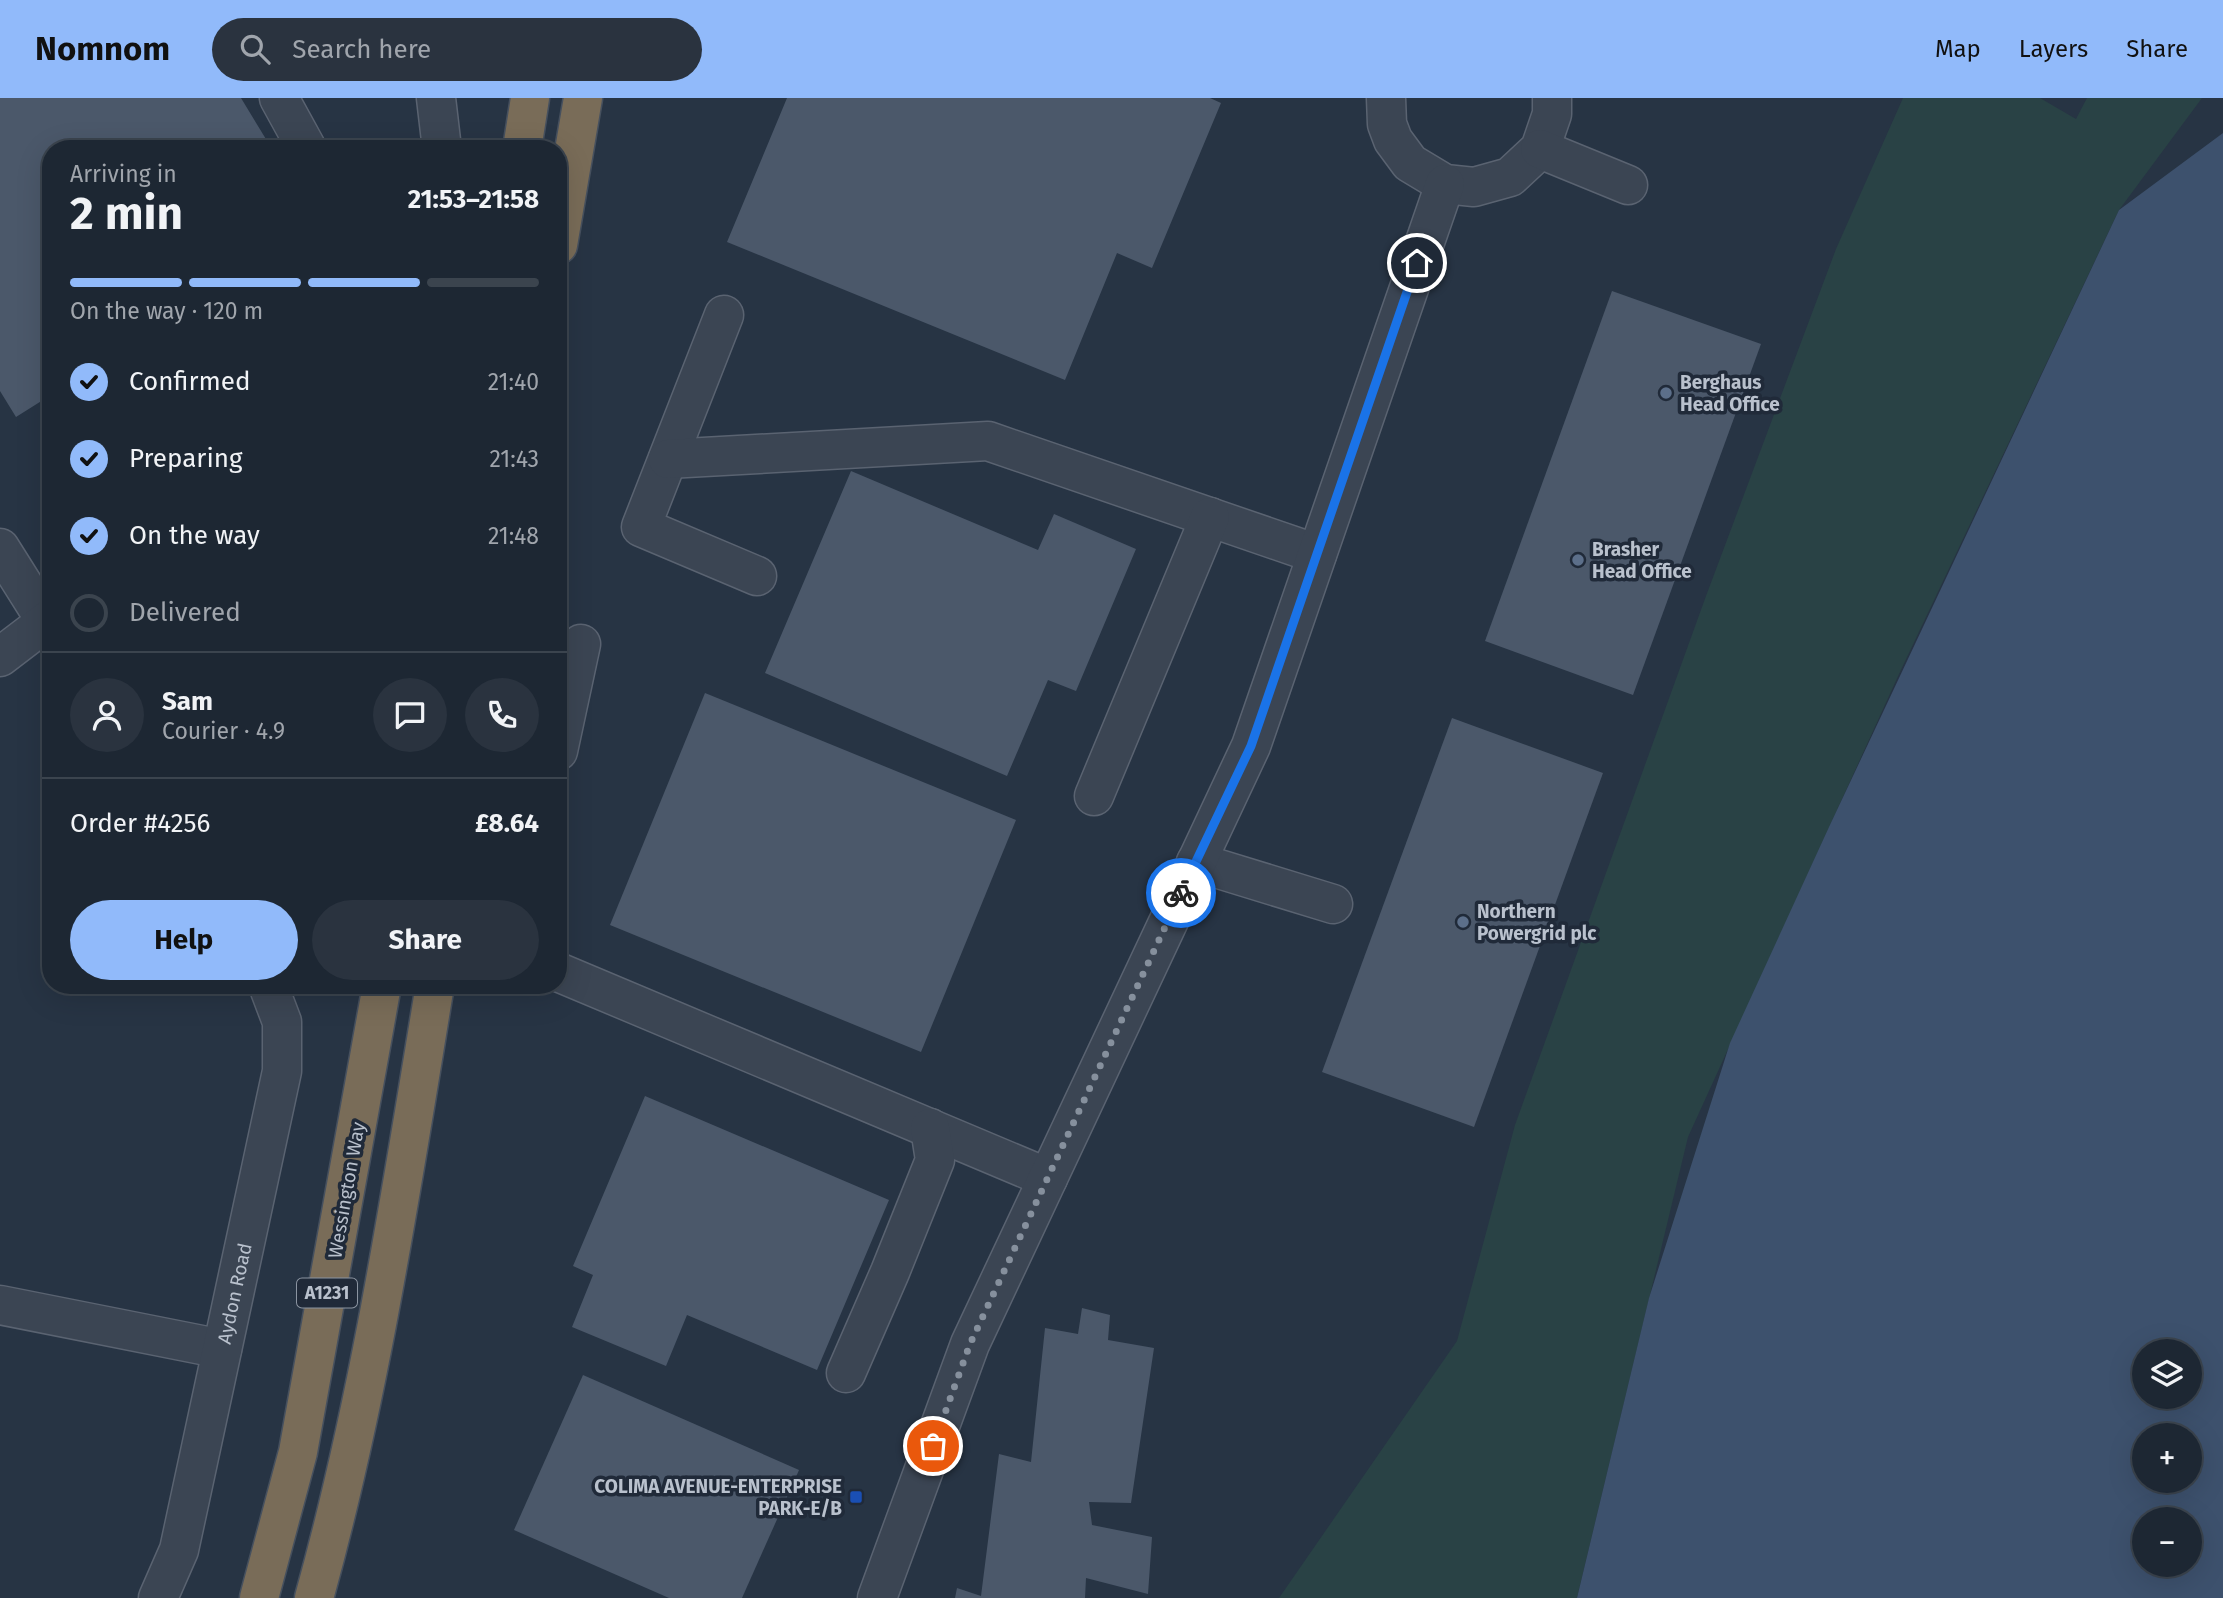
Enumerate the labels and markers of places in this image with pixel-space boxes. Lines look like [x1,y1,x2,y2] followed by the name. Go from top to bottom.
[1387,233,1447,293] pin
[1680,371,1780,416] place label: Berghaus Head Office
[1658,385,1674,401] marker: Berghaus Head Office
[1592,538,1692,583] place label: Brasher Head Office
[1570,552,1586,568] marker: Brasher Head Office
[1477,900,1596,945] place label: Northern Powergrid plc
[1455,914,1471,930] marker: Northern Powergrid plc
[903,1416,963,1476] pin
[594,1475,842,1520] place label: COLIMA AVENUE-ENTERPRISE PARK-E/B
[848,1489,864,1505] marker: COLIMA AVENUE-ENTERPRISE PARK-E/B

